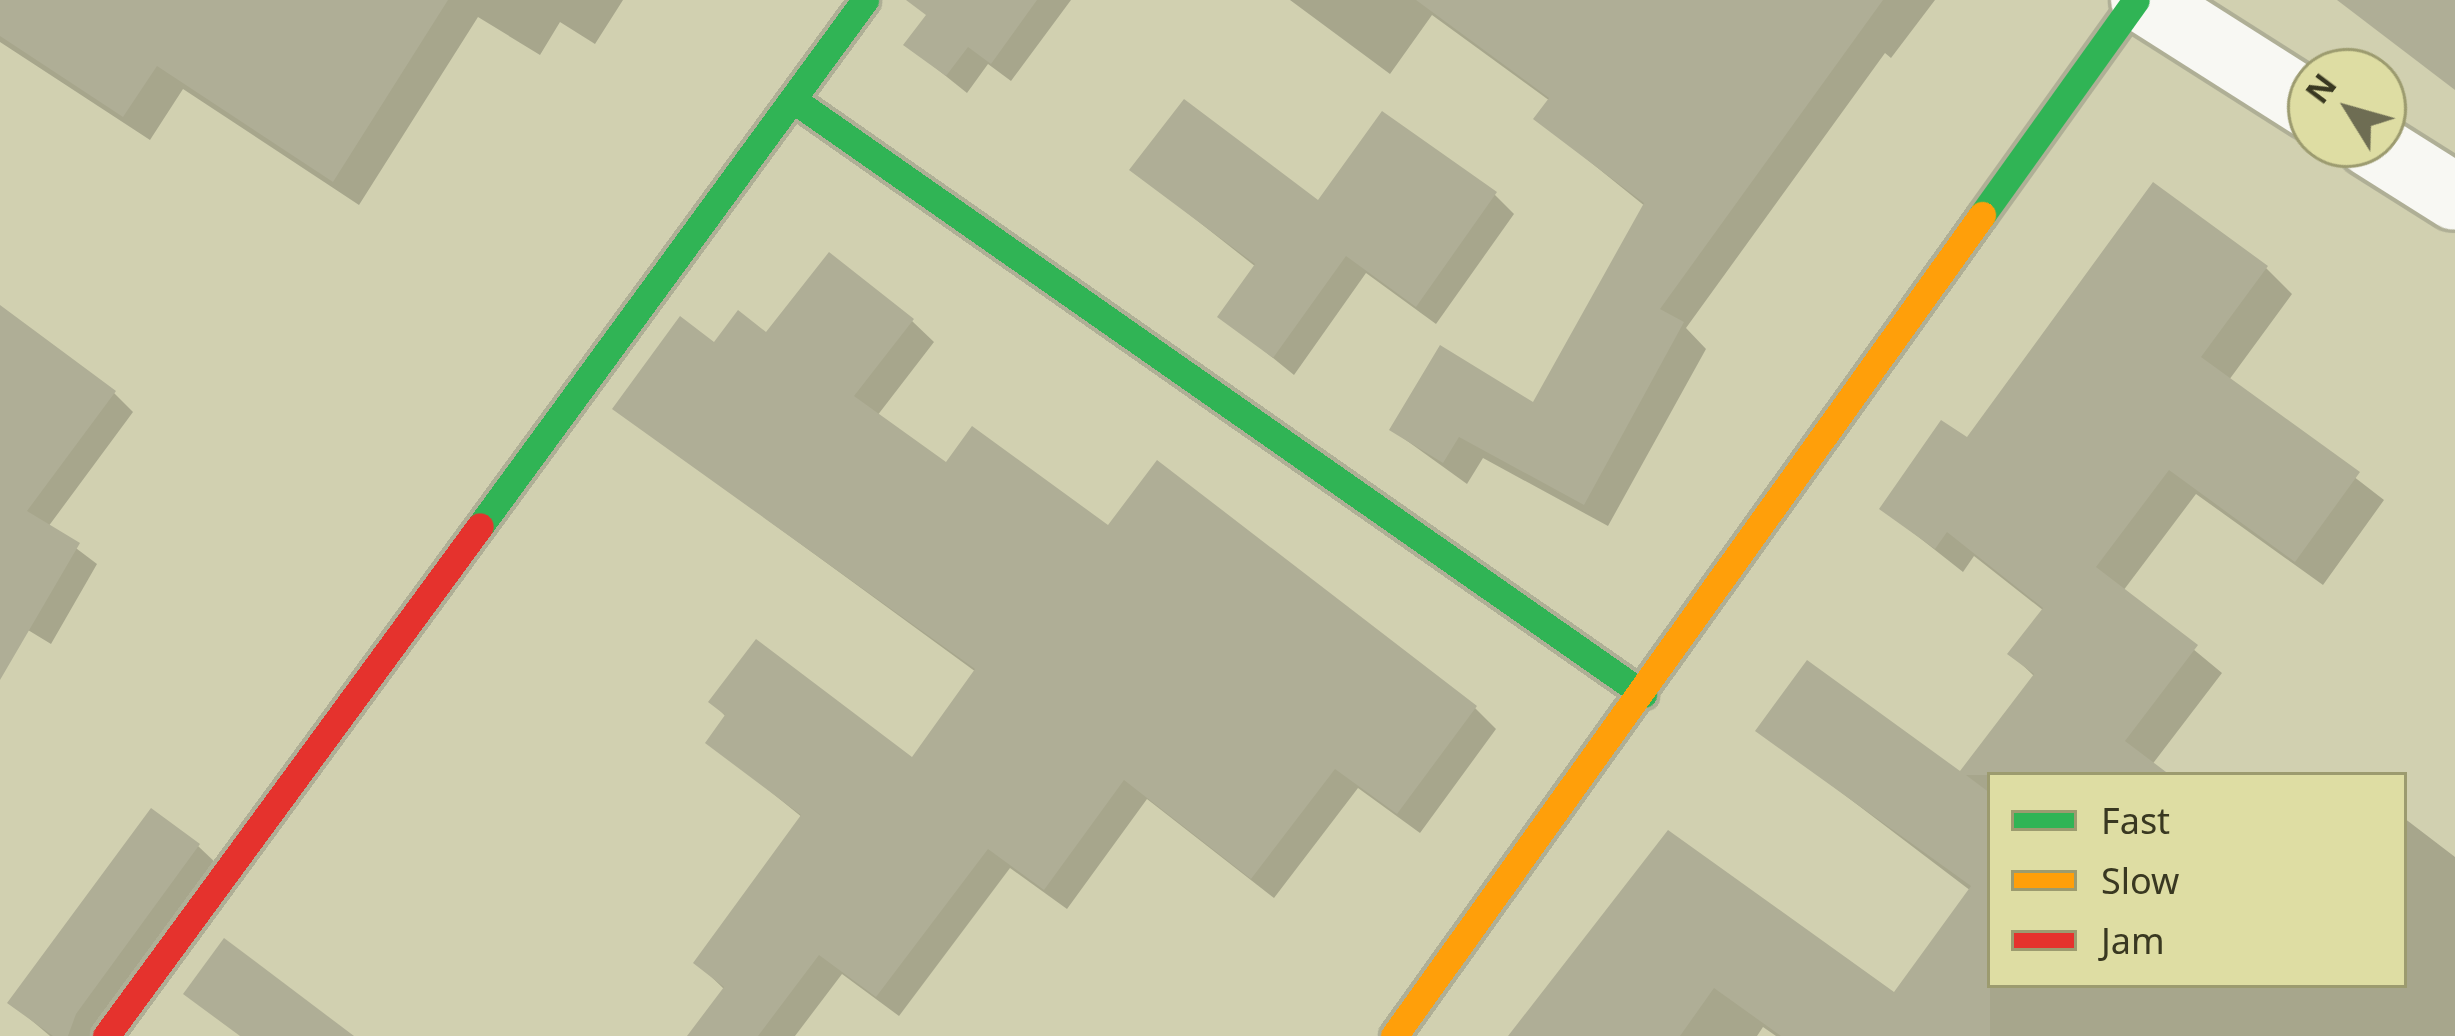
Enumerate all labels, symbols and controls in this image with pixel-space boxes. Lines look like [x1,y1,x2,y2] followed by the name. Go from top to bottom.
[2287,48,2407,168] north arrow
[2294,64,2346,112] text: N
[1987,772,2407,988] legend
[2101,796,2170,845] text: Fast
[2101,856,2179,905] text: Slow
[2101,916,2165,965] text: Jam

